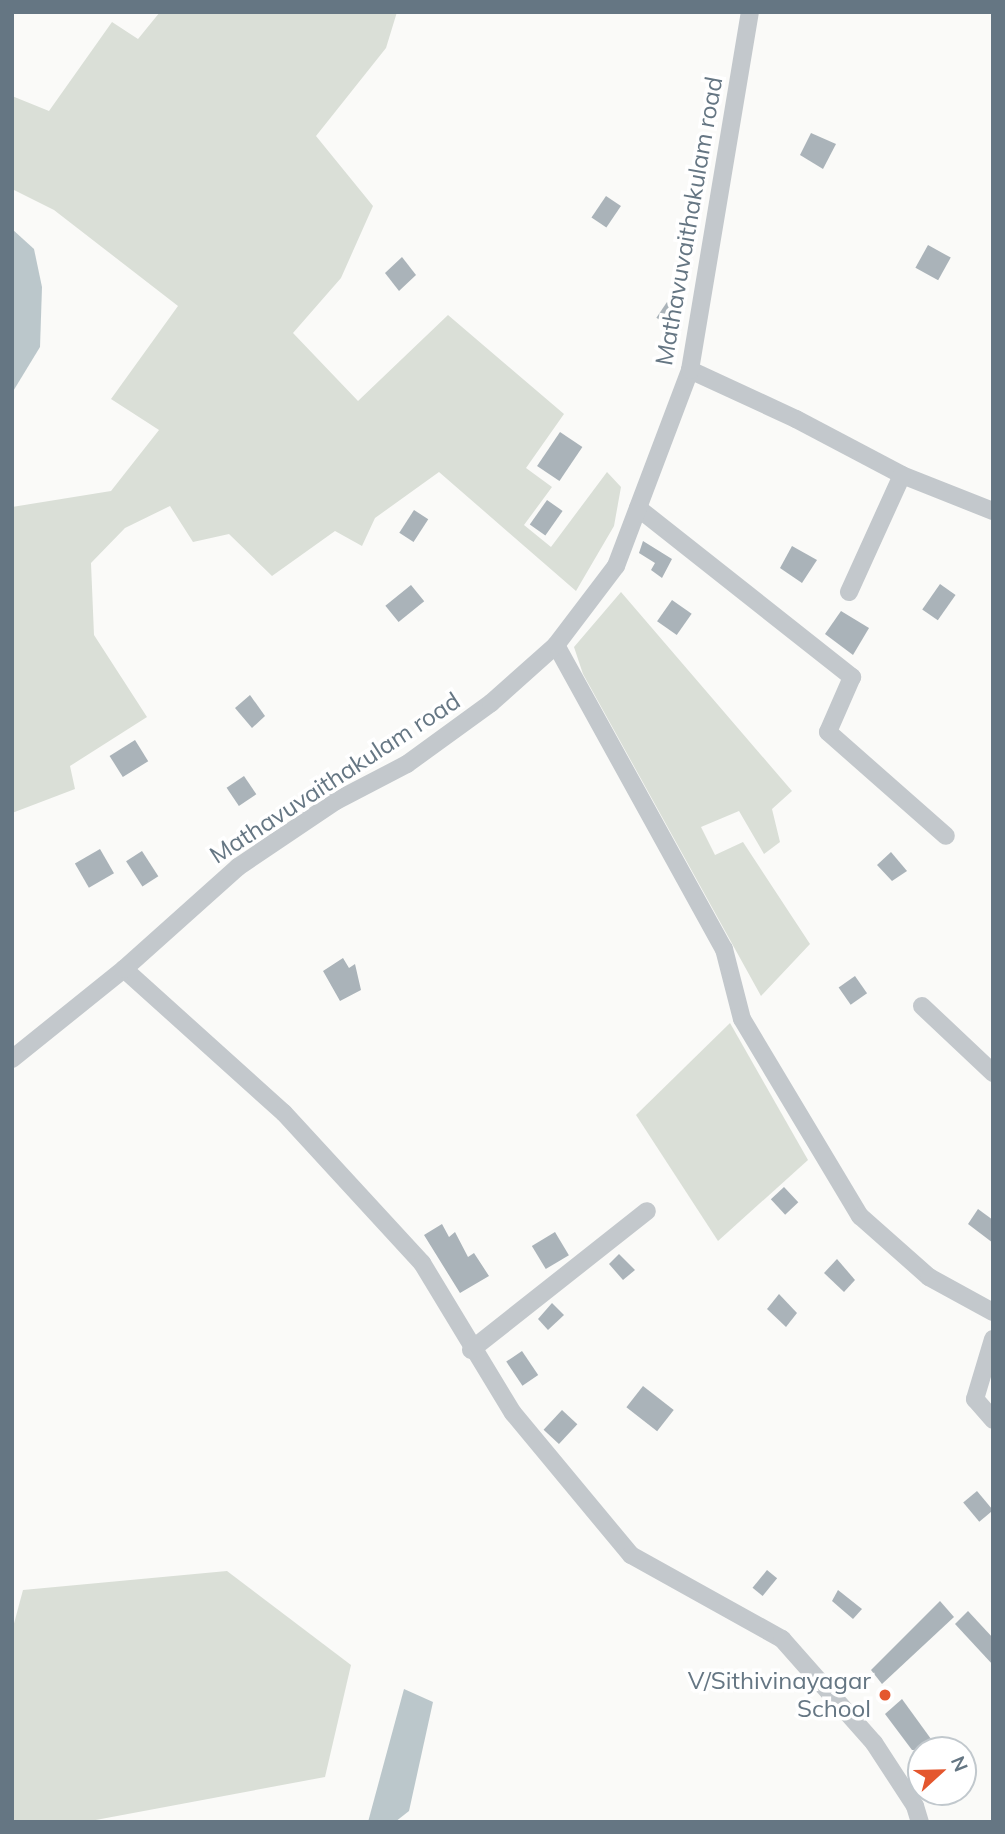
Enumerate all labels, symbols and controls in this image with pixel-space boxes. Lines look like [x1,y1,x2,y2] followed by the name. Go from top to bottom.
[649,74,729,368] street label: Mathavuvaithakulam road
[204,686,466,870] street label: Mathavuvaithakulam road
[688,1667,871,1723] place label: V/Sithivinayagar School
[877,1687,893,1703] marker: V/Sithivinayagar School
[907,1736,977,1806] north arrow
[946,1753,973,1775] text: N

